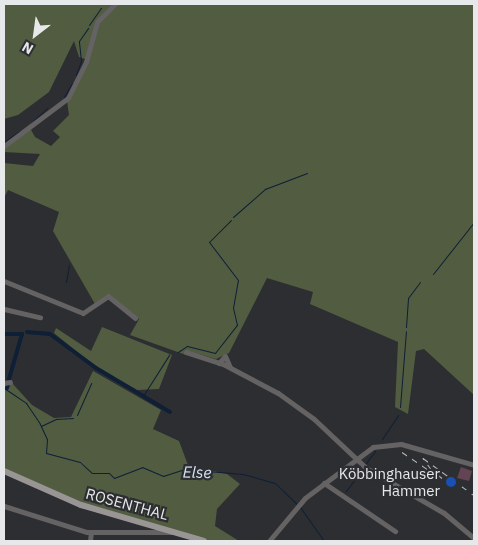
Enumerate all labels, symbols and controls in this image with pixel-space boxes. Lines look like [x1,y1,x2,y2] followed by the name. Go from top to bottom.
[10,10,60,60] north arrow
[19,38,36,58] text: N
[182,462,212,482] water label: Else
[339,464,440,499] place label: Köbbinghauser Hammer
[444,475,458,489] marker: Köbbinghauser Hammer
[84,484,170,524] street label: ROSENTHAL

